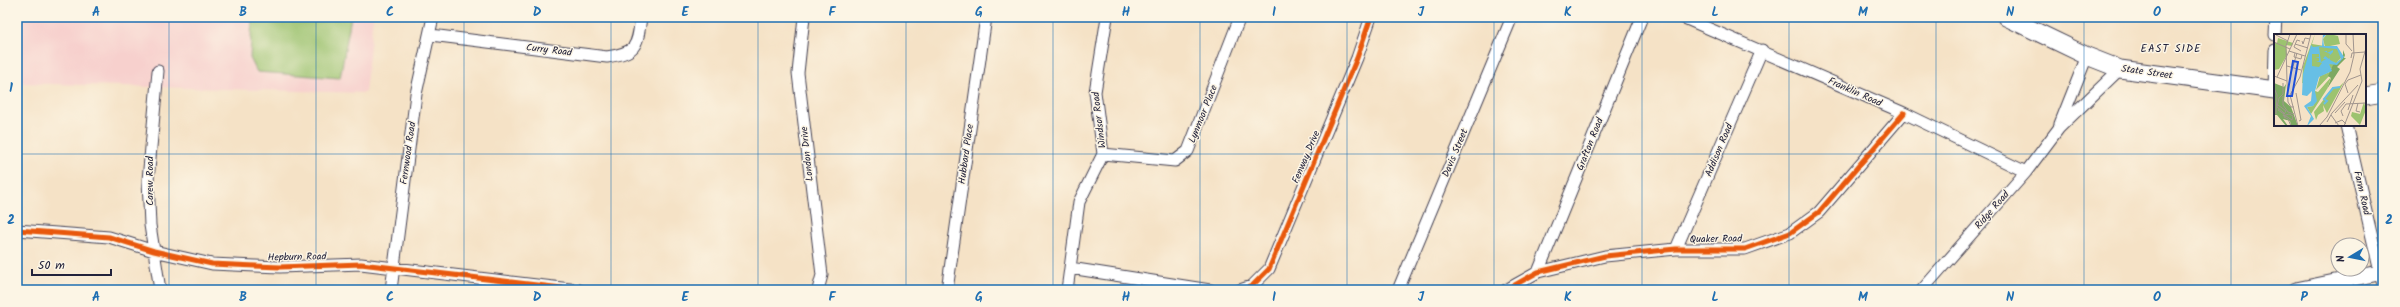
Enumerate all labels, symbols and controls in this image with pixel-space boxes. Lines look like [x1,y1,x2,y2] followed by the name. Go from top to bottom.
[92,2,100,23] text: A
[239,2,247,23] text: B
[386,2,394,23] text: C
[533,2,542,23] text: D
[681,2,689,23] text: E
[828,2,836,23] text: F
[975,2,983,23] text: G
[1122,2,1131,23] text: H
[1272,2,1276,23] text: I
[1418,2,1425,23] text: J
[1564,2,1572,23] text: K
[1711,2,1719,23] text: L
[1858,2,1868,23] text: M
[2006,2,2015,23] text: N
[2153,2,2161,23] text: O
[2300,2,2308,23] text: P
[2274,34,2366,126] inset map
[525,39,574,61] street label: Curry Road
[2140,40,2202,58] district label: EAST SIDE
[2120,60,2174,84] street label: State Street
[1825,73,1885,111] street label: Franklin Road
[9,78,13,99] text: 1
[2387,78,2391,99] text: 1
[1184,82,1222,145] street label: Lynmoor Place
[1087,90,1110,149] street label: Windsor Road
[1572,114,1608,173] street label: Grafton Road
[396,120,420,185] street label: Fernwood Road
[1701,120,1738,179] street label: Addison Road
[954,122,978,185] street label: Hubbard Place
[796,125,818,182] street label: London Drive
[1438,126,1472,180] street label: Davis Street
[1288,128,1325,186] street label: Fenway Drive
[142,155,158,206] street label: Carew Road
[2349,169,2375,218] street label: Farm Road
[1971,186,2014,233] street label: Ridge Road
[7,210,15,231] text: 2
[2385,210,2393,231] text: 2
[1690,231,1743,247] street label: Quaker Road
[2330,237,2370,277] north arrow
[267,248,328,266] street label: Hepburn Road
[32,251,111,277] scale bar
[2332,254,2351,264] text: N
[38,256,65,275] text: 50 m
[92,287,100,307] text: A
[239,287,247,307] text: B
[386,287,394,307] text: C
[533,287,542,307] text: D
[681,287,689,307] text: E
[828,287,836,307] text: F
[975,287,983,307] text: G
[1122,287,1131,307] text: H
[1272,287,1276,307] text: I
[1418,287,1425,307] text: J
[1564,287,1572,307] text: K
[1711,287,1719,307] text: L
[1858,287,1868,307] text: M
[2006,287,2015,307] text: N
[2153,287,2161,307] text: O
[2300,287,2308,307] text: P

